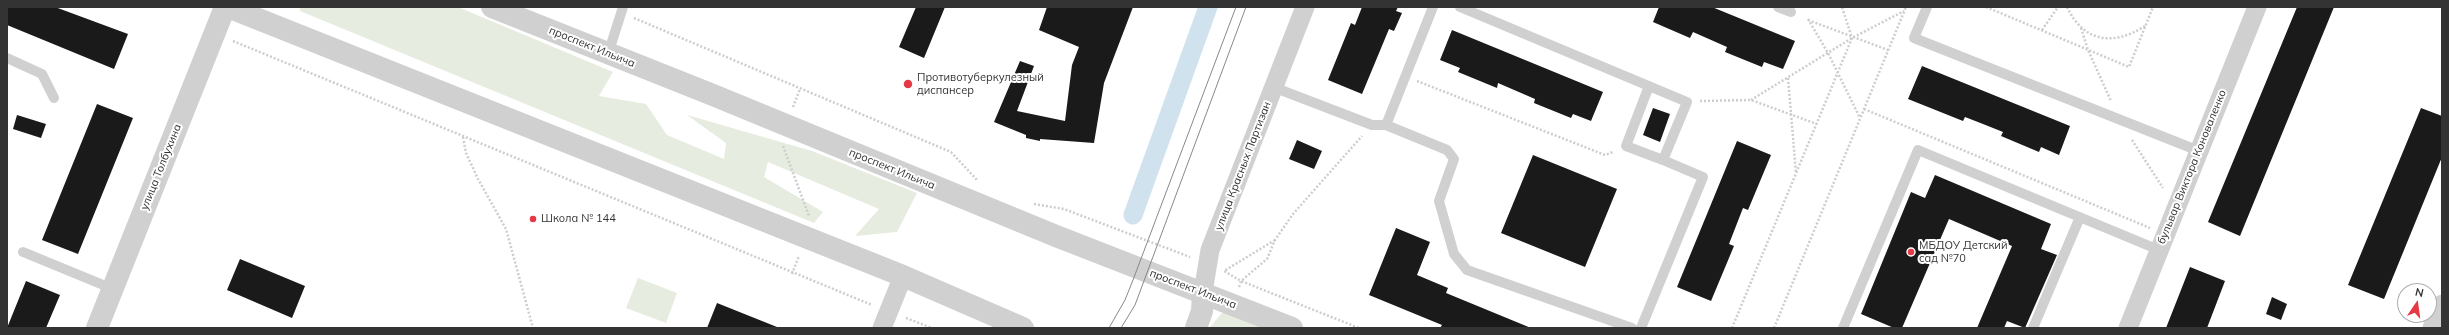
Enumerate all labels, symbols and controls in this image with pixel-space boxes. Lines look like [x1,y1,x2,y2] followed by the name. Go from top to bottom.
[547,24,637,70] street label: проспект Ильича
[917,71,1044,97] place label: Противотуберкулезный диспансер
[902,78,914,90] marker: Противотуберкулезный диспансер
[2155,88,2229,246] street label: бульвар Виктора Коноваленко
[1212,100,1274,232] street label: улица Красных Партизан
[138,122,184,212] street label: улица Толбухина
[847,146,937,192] street label: проспект Ильича
[541,212,616,226] place label: Школа № 144
[528,214,538,224] marker: Школа № 144
[1919,239,2007,265] place label: МБДОУ Детский сад №70
[1906,247,1916,257] marker: МБДОУ Детский сад №70
[1148,266,1238,312] street label: проспект Ильича
[2397,283,2437,323] north arrow
[2414,285,2425,300] text: N

